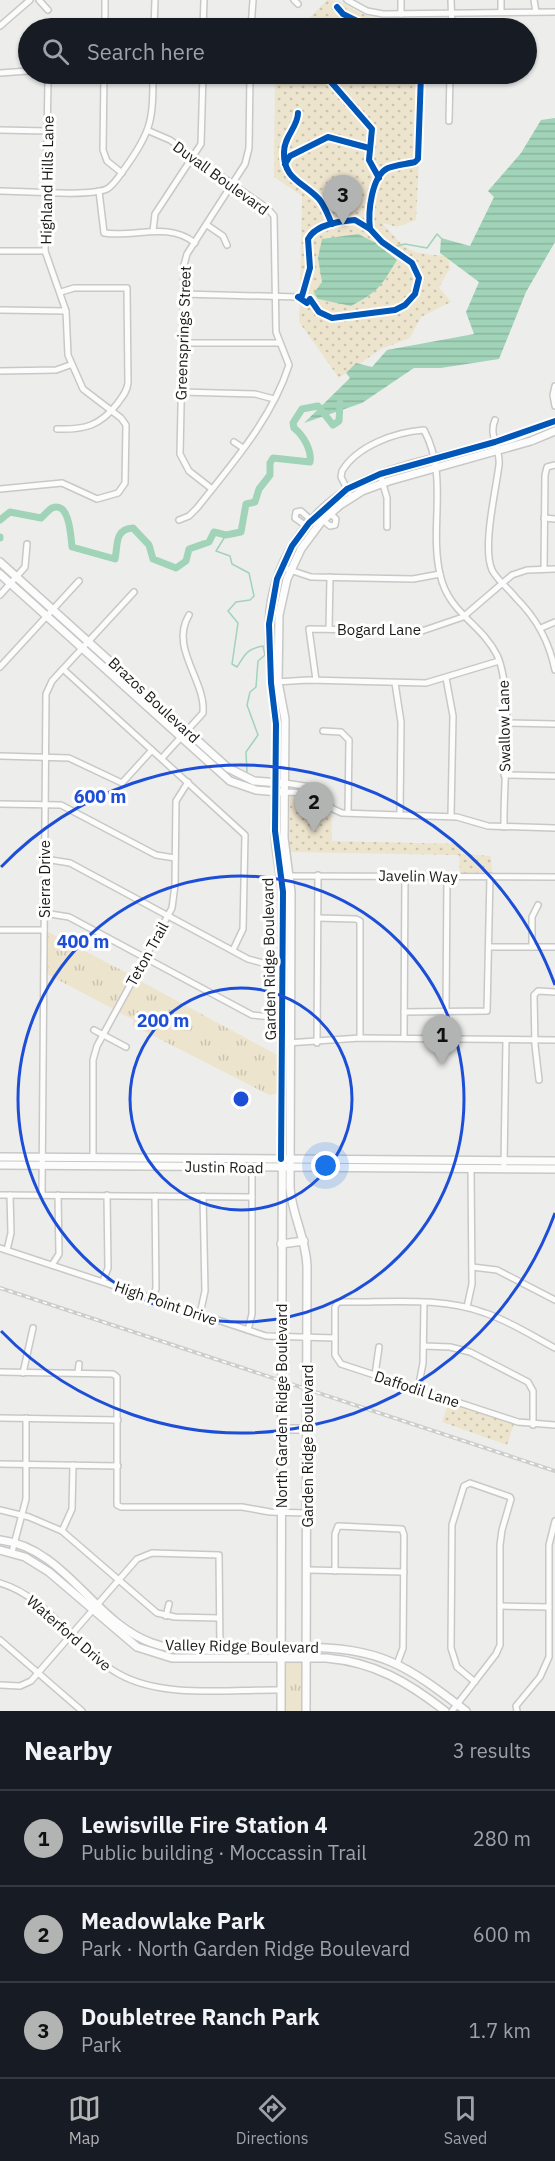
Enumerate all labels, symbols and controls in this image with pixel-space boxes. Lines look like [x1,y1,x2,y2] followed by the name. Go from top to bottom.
[18,18,537,84] search box
[39,35,72,68] icon: search
[87,37,205,66] text: Search here
[36,115,58,245] street label: Highland Hills Lane
[169,137,273,219] street label: Duvall Boulevard
[324,176,362,225] pin: 3
[171,265,195,401] street label: Greensprings Street
[337,620,421,639] street label: Bogard Lane
[105,653,203,747] street label: Brazos Boulevard
[494,680,514,772] street label: Swallow Lane
[294,782,334,832] pin: 2
[74,785,126,808] text: 600 m
[35,840,54,918] street label: Sierra Drive
[378,866,458,886] street label: Javelin Way
[258,877,280,1041] street label: Garden Ridge Boulevard
[122,918,172,990] street label: Teton Trail
[57,930,109,953] text: 400 m
[137,1009,189,1032] text: 200 m
[422,1016,462,1065] pin: 1
[231,1089,251,1109] centre of rings
[311,1151,340,1180] your location
[184,1157,264,1177] street label: Justin Road
[112,1277,220,1329] street label: High Point Drive
[272,1304,291,1508] street label: North Garden Ridge Boulevard
[298,1365,317,1527] street label: Garden Ridge Boulevard
[372,1366,462,1412] street label: Daffodil Lane
[23,1591,115,1675] street label: Waterford Drive
[165,1635,319,1657] street label: Valley Ridge Boulevard
[24,1733,112,1767] text: Nearby
[453,1737,531,1764] text: 3 results
[81,1810,328,1839] text: Lewisville Fire Station 4
[38,1825,50,1852] text: 1
[473,1825,531,1852] text: 280 m
[81,1839,367,1866] text: Public building · Moccassin Trail
[81,1906,265,1935] text: Meadowlake Park
[38,1921,50,1948] text: 2
[473,1921,531,1948] text: 600 m
[81,1935,410,1962] text: Park · North Garden Ridge Boulevard
[81,2002,320,2031] text: Doubletree Ranch Park
[38,2017,50,2044] text: 3
[469,2017,531,2044] text: 1.7 km
[81,2031,121,2058] text: Park
[68,2092,101,2148] tab: Map
[236,2092,309,2148] tab: Directions
[444,2092,487,2148] tab: Saved

